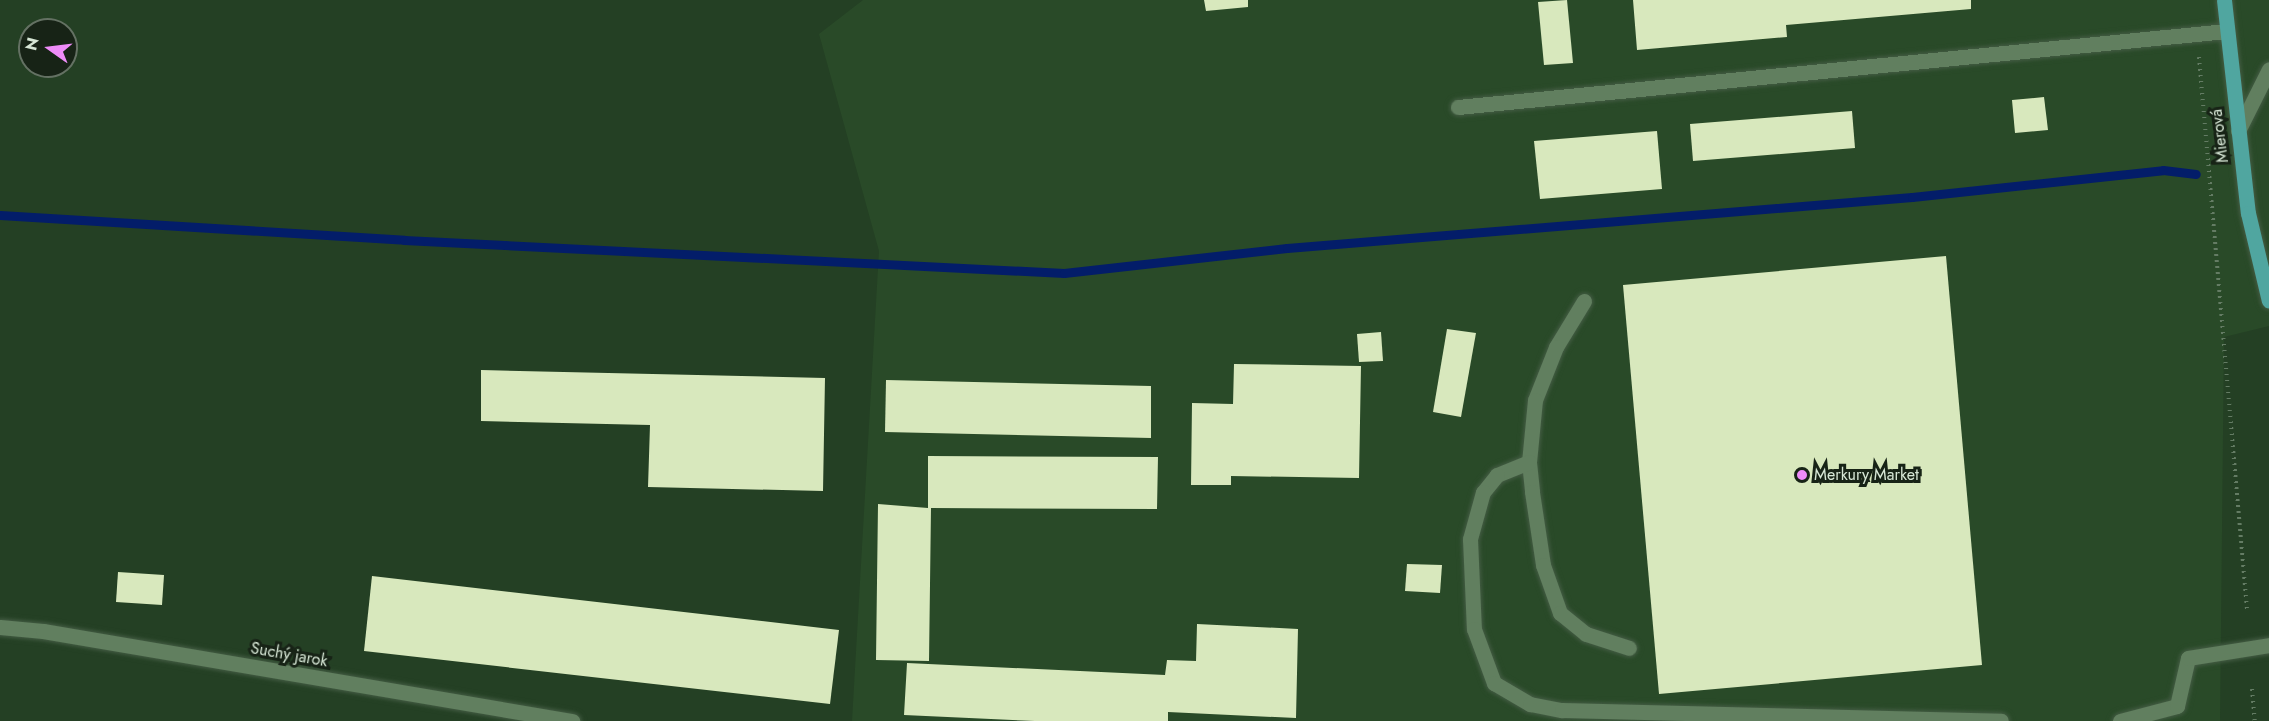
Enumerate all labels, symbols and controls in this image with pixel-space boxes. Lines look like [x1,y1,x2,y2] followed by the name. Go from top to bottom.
[18,18,78,78] north arrow
[19,35,45,53] text: N
[2207,108,2233,164] street label: Mierová
[1814,465,1919,485] place label: Merkury Market
[1795,468,1809,482] marker: Merkury Market
[249,639,329,671] street label: Suchý jarok

